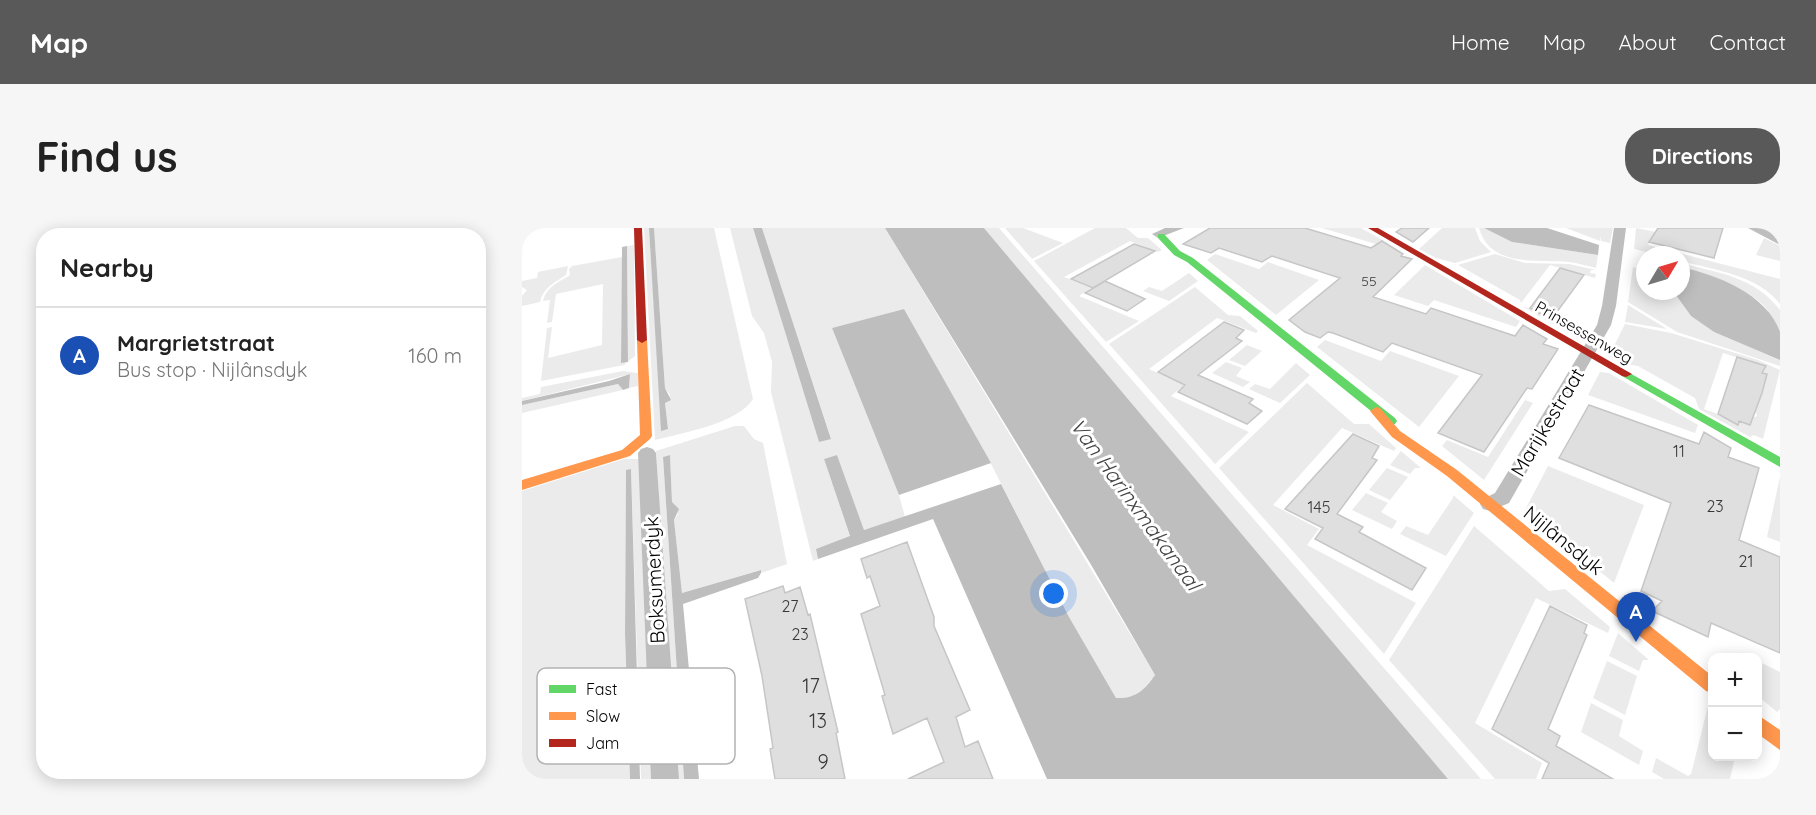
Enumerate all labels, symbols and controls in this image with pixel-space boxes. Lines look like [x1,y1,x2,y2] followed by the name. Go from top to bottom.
[30,25,88,60] text: Map
[1451,29,1510,55] text: Home
[1543,29,1586,55] text: Map
[1619,29,1677,55] text: About
[1710,29,1786,55] text: Contact
[1625,128,1780,184] button: Directions
[36,130,178,183] text: Find us
[1636,246,1690,300] north arrow
[60,251,154,284] text: Nearby
[1361,272,1377,290] house number: 55
[1532,296,1636,368] street label: Prinsessenweg
[117,329,275,357] text: Margrietstraat
[73,343,86,368] text: A
[408,343,462,368] text: 160 m
[117,357,307,382] text: Bus stop · Nijlânsdyk
[1505,363,1589,481] street label: Marijkestraat
[1065,413,1208,596] water label: Van Harinxmakanaal
[1673,441,1685,461] house number: 11
[1706,496,1724,516] house number: 23
[1308,497,1330,517] house number: 145
[1519,500,1609,580] street label: Nijlânsdyk
[638,516,670,644] street label: Boksumerdyk
[1739,551,1753,571] house number: 21
[1039,579,1068,608] your location
[1616,592,1656,642] pin: A
[782,596,798,616] house number: 27
[791,624,809,644] house number: 23
[1708,653,1762,761] map controls
[1708,653,1762,707] button: +
[537,668,735,764] legend
[802,673,820,698] house number: 17
[586,679,617,699] text: Fast
[586,706,620,726] text: Slow
[1708,707,1762,761] button: −
[809,708,827,733] house number: 13
[586,733,619,753] text: Jam
[817,749,829,774] house number: 9

